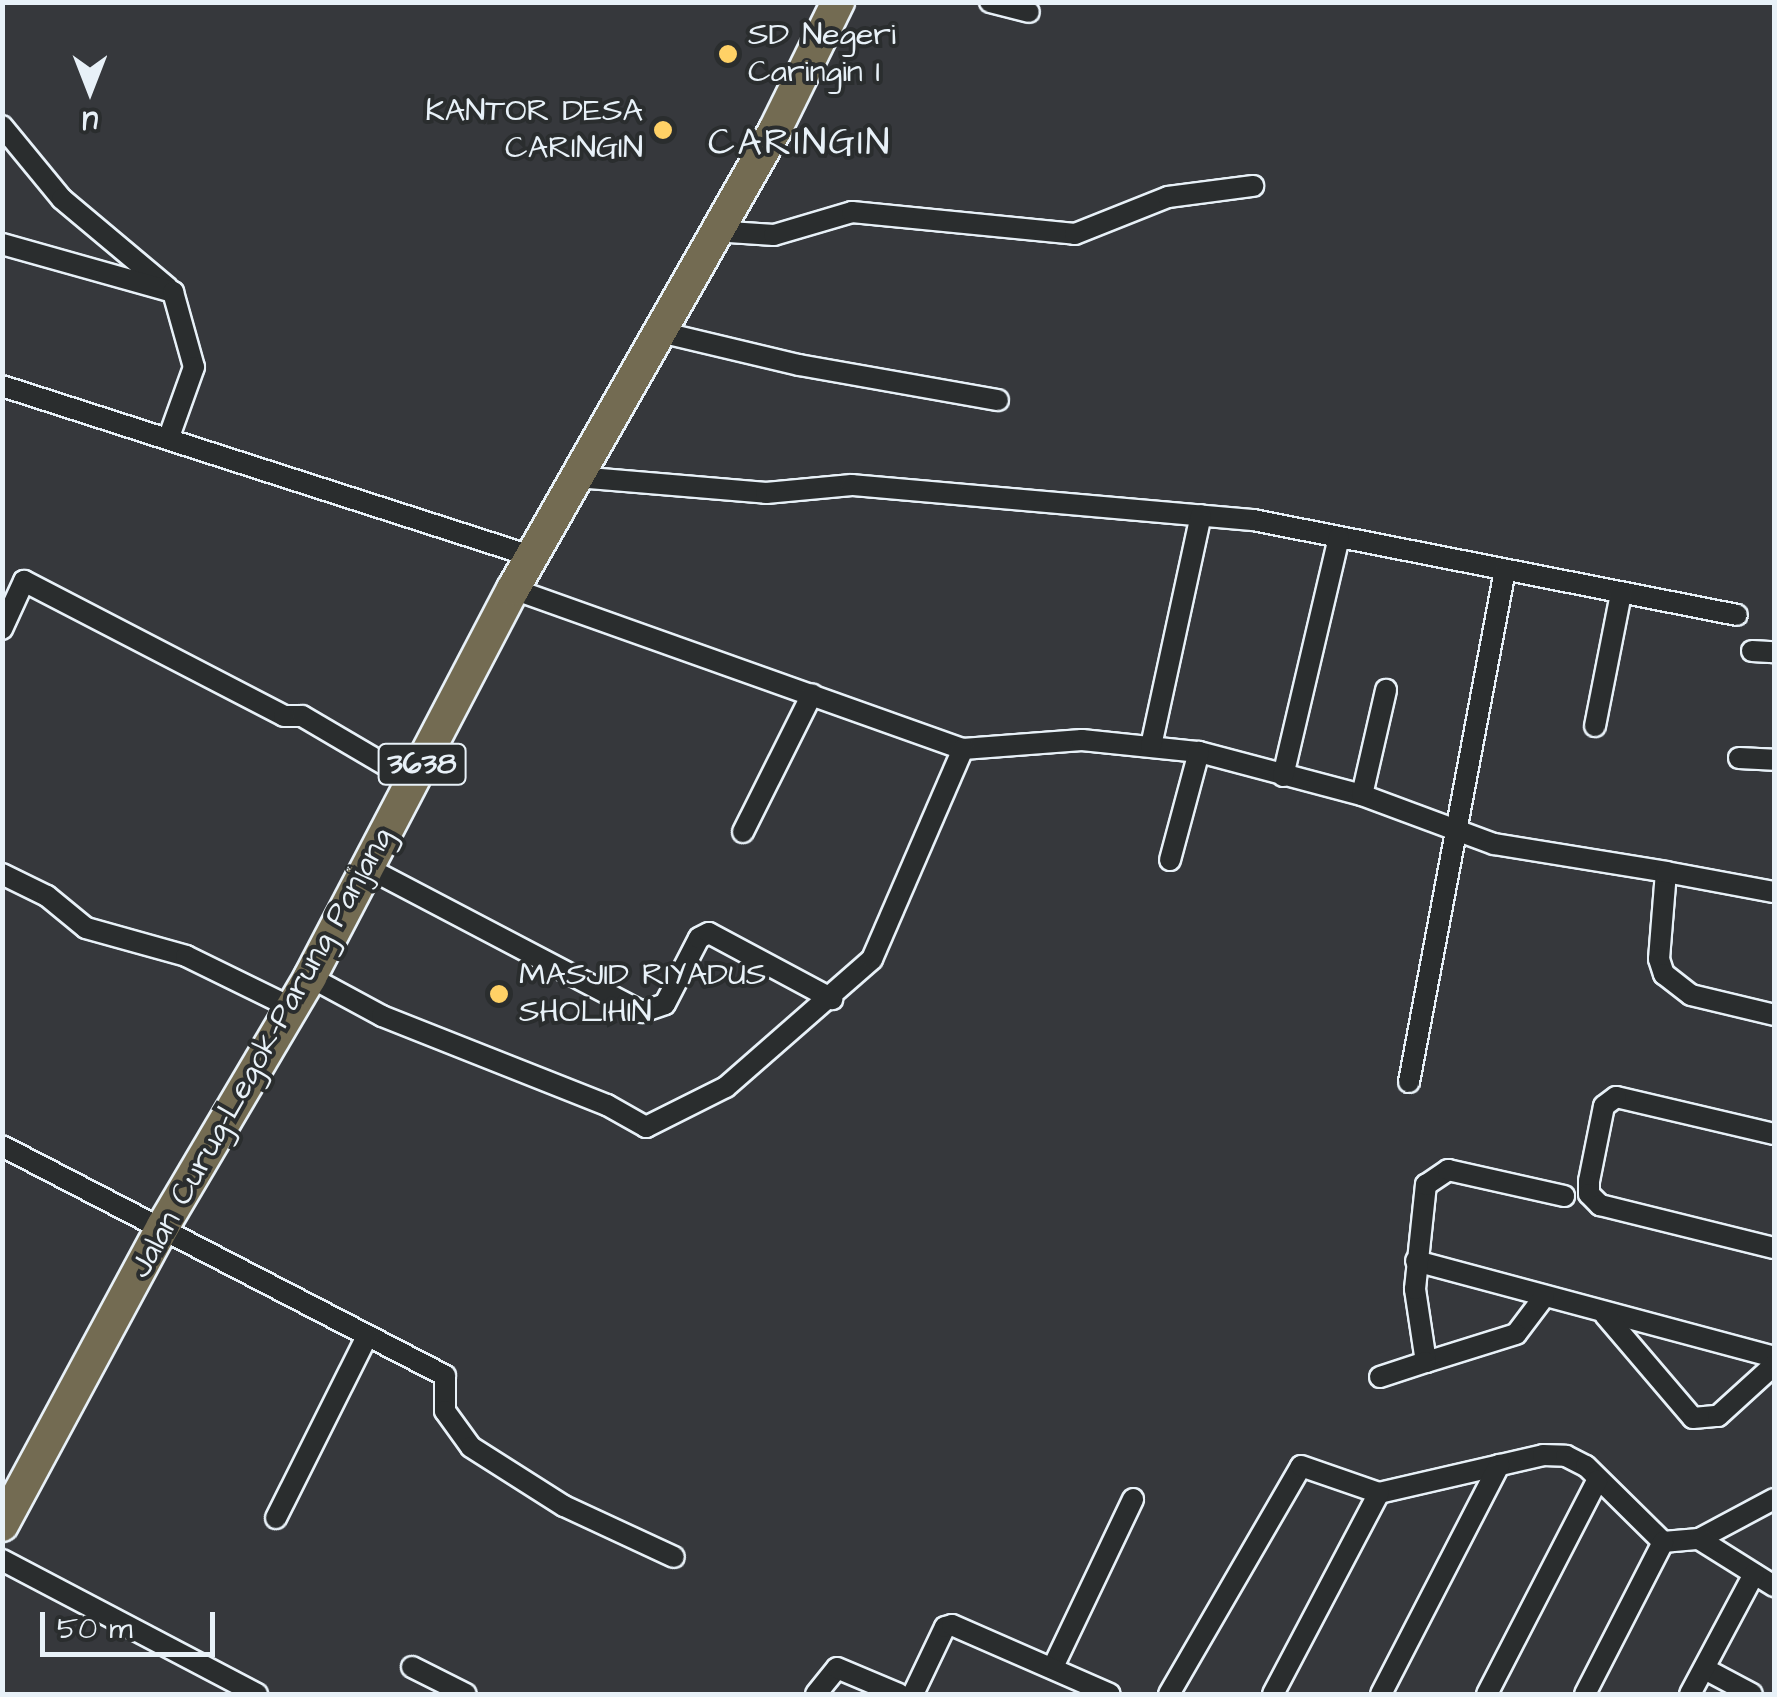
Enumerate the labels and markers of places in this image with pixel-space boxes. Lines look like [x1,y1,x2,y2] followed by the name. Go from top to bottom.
[748,17,896,92] place label: SD Negeri Caringin I
[717,43,739,65] marker: SD Negeri Caringin I
[425,93,643,168] place label: KANTOR DESA CARINGIN
[652,119,674,141] marker: KANTOR DESA CARINGIN
[519,957,766,1032] place label: MASJID RIYADUS SHOLIHIN
[488,983,510,1005] marker: MASJID RIYADUS SHOLIHIN

